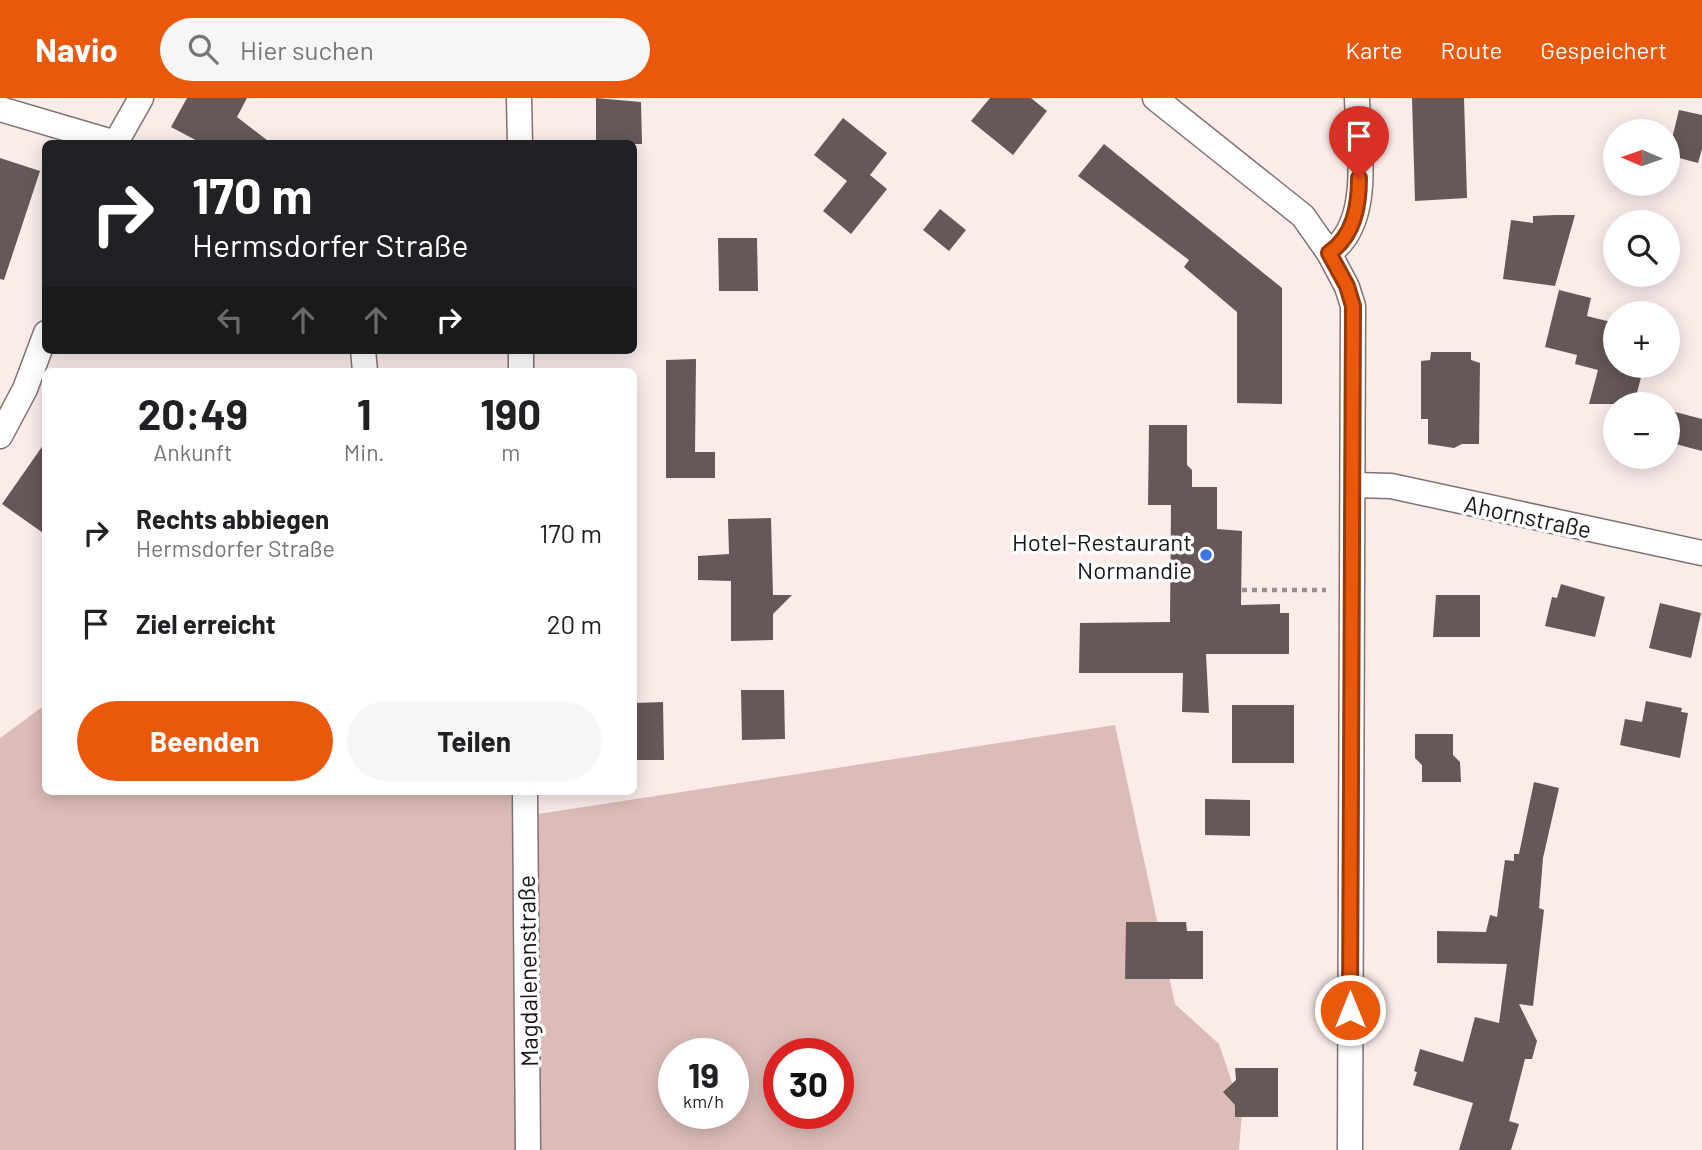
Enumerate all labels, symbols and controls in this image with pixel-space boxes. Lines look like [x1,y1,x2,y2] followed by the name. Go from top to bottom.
[160,18,650,81] search box
[35,29,118,69] text: Navio
[184,30,222,68] icon: search
[240,34,374,65] text: Hier suchen
[1345,35,1403,64] text: Karte
[1441,35,1502,64] text: Route
[1540,35,1667,64] text: Gespeichert
[1329,106,1389,178] pin
[1340,117,1378,155] icon: arrive
[1603,119,1680,196] north arrow
[1603,119,1680,469] map controls
[192,165,312,224] text: 170 m
[77,168,168,259] icon: right
[1603,210,1680,287] button: search
[192,225,469,263] text: Hermsdorfer Straße
[211,301,249,339] icon: left
[284,301,322,339] icon: ahead
[357,301,395,339] icon: ahead
[430,301,468,339] icon: right
[1603,301,1680,378] button: +
[138,388,248,438] text: 20:49
[357,388,372,438] text: 1
[480,388,541,438] text: 190
[1603,392,1680,469] button: −
[153,438,233,466] text: Ankunft
[344,438,384,466] text: Min.
[501,438,520,466] text: m
[1462,488,1594,544] street label: Ahornstraße
[136,503,329,534] text: Rechts abbiegen
[77,514,115,552] icon: right
[539,517,602,548] text: 170 m
[1012,527,1192,584] place label: Hotel-Restaurant Normandie
[136,534,335,562] text: Hermsdorfer Straße
[1198,547,1214,563] marker: Hotel-Restaurant Normandie
[77,605,115,643] icon: arrive
[136,608,276,639] text: Ziel erreicht
[547,608,602,639] text: 20 m
[77,701,333,781] button: Beenden
[347,701,602,781] button: Teilen
[511,875,543,1067] street label: Magdalenenstraße
[1313,973,1387,1047] position arrow
[763,1038,854,1129] speed limit sign: 30
[688,1053,719,1095] text: 19
[683,1090,724,1112] text: km/h

